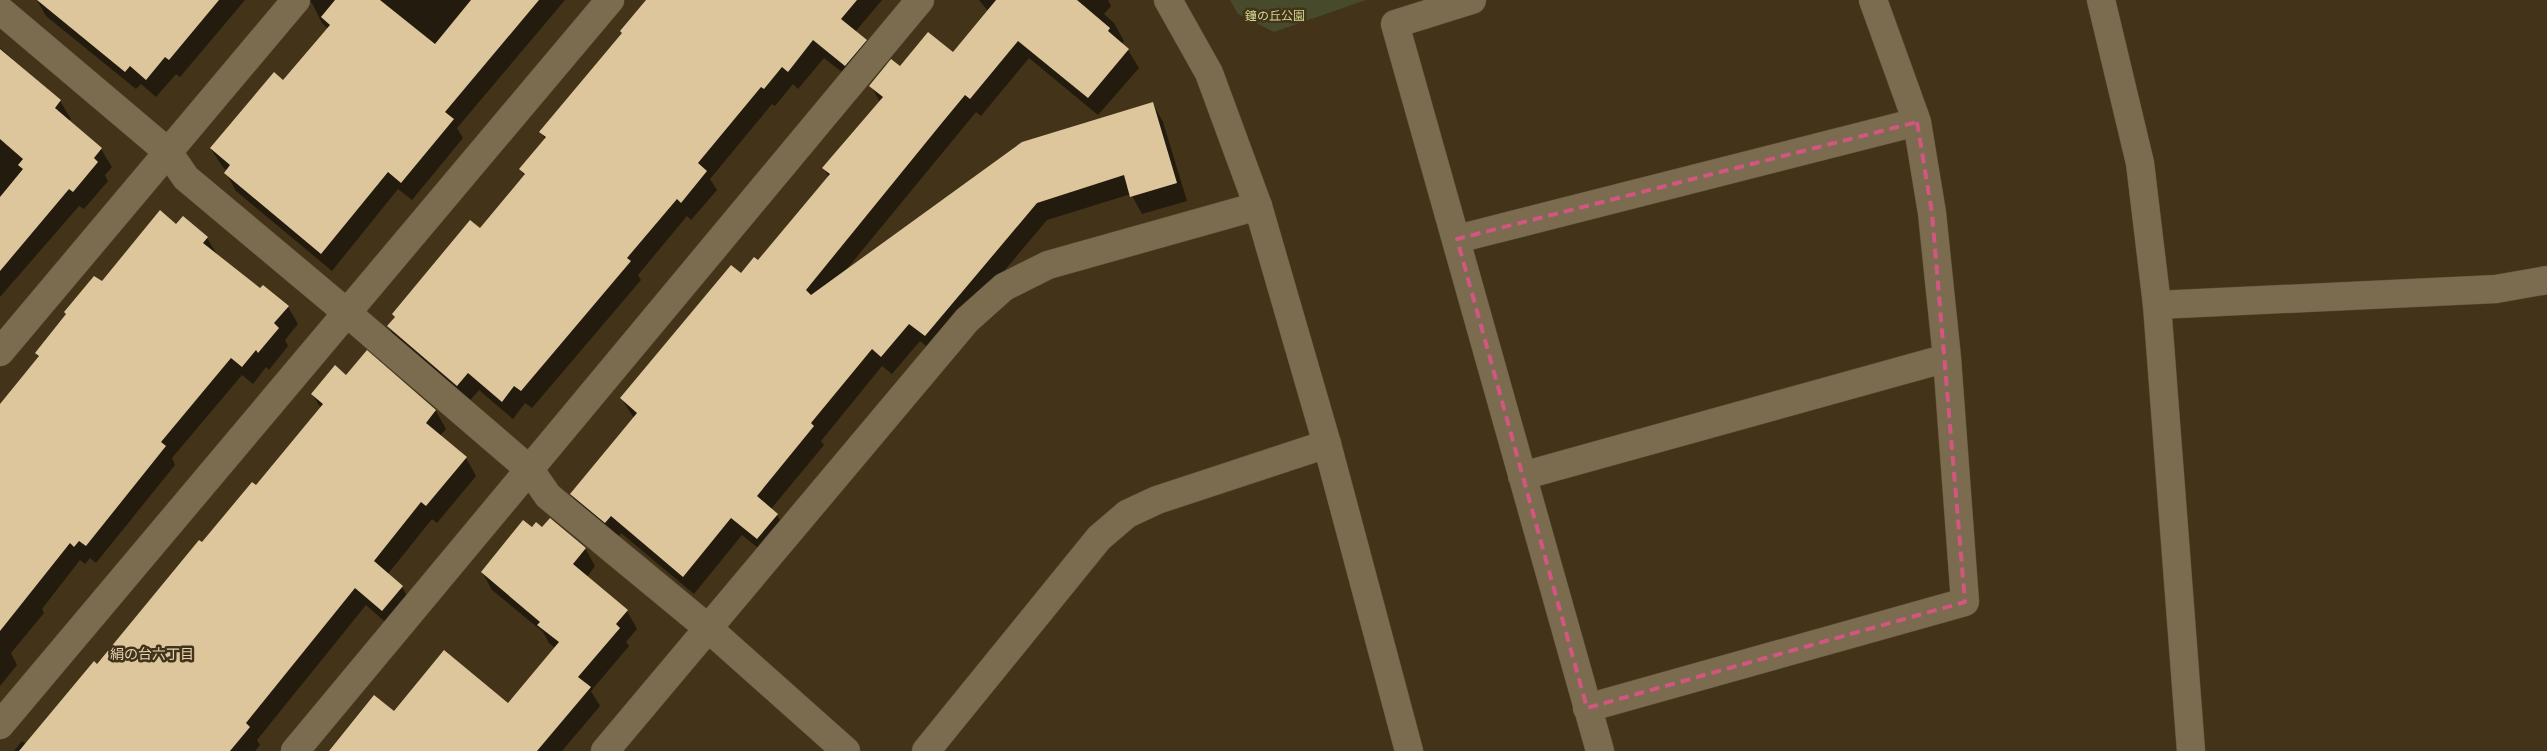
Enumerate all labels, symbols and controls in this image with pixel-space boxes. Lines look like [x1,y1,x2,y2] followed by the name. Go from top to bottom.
[1245,8,1305,23] park label: 鐘の丘公園
[110,645,194,662] district label: 絹の台六丁目

